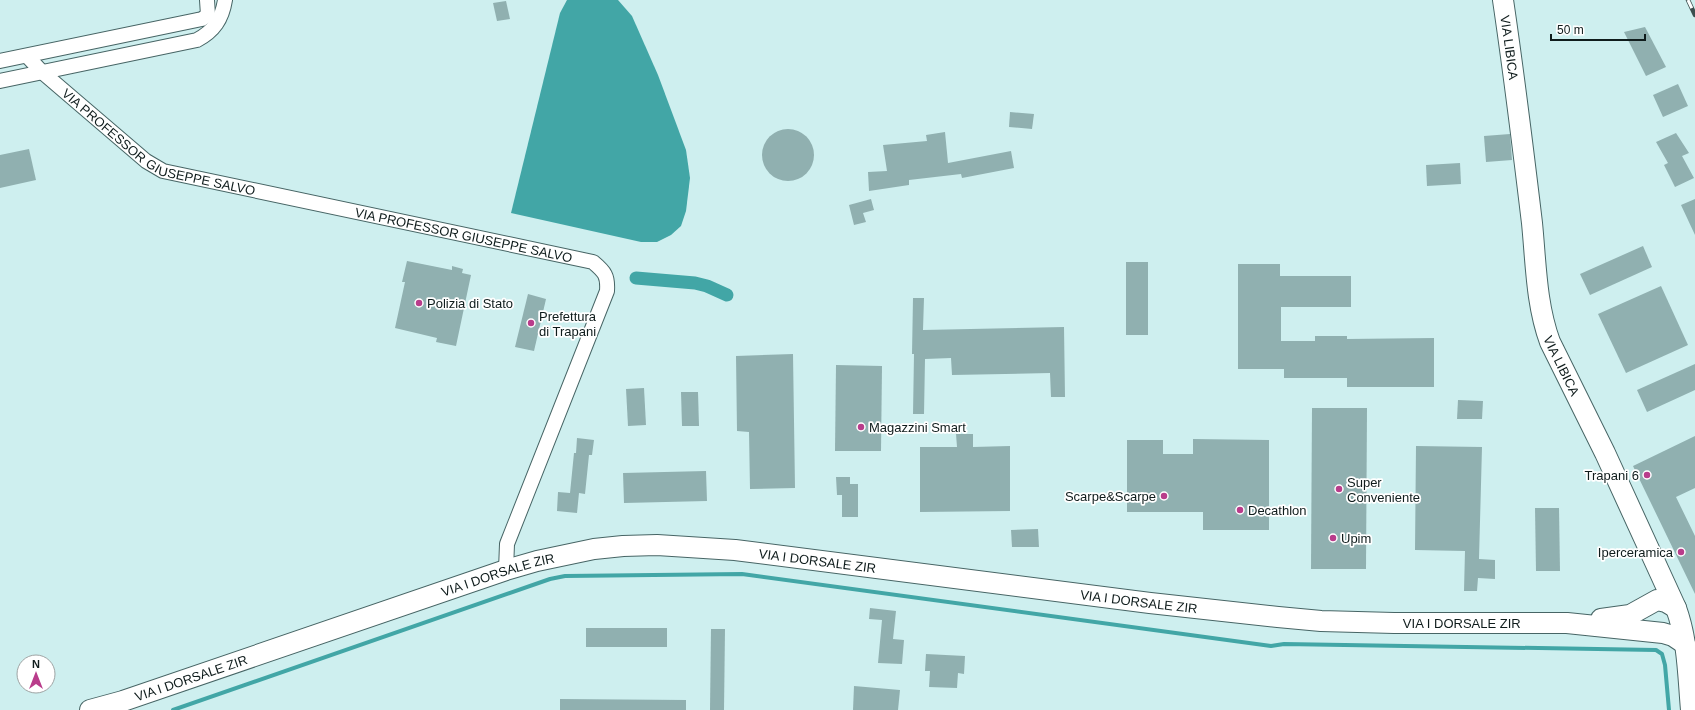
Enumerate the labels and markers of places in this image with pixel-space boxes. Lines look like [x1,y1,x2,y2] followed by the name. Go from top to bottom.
[427,296,513,311] place label: Polizia di Stato
[414,298,424,308] marker: Polizia di Stato
[539,309,597,339] place label: Prefettura di Trapani
[526,318,536,328] marker: Prefettura di Trapani
[869,420,966,435] place label: Magazzini Smart
[856,422,866,432] marker: Magazzini Smart
[1585,468,1639,483] place label: Trapani 6
[1642,470,1652,480] marker: Trapani 6
[1347,475,1420,505] place label: Super Conveniente
[1334,484,1344,494] marker: Super Conveniente
[1065,489,1156,504] place label: Scarpe&Scarpe
[1159,491,1169,501] marker: Scarpe&Scarpe
[1248,503,1307,518] place label: Decathlon
[1235,505,1245,515] marker: Decathlon
[1341,531,1371,546] place label: Upim
[1328,533,1338,543] marker: Upim
[1598,545,1674,560] place label: Iperceramica
[1676,547,1686,557] marker: Iperceramica

